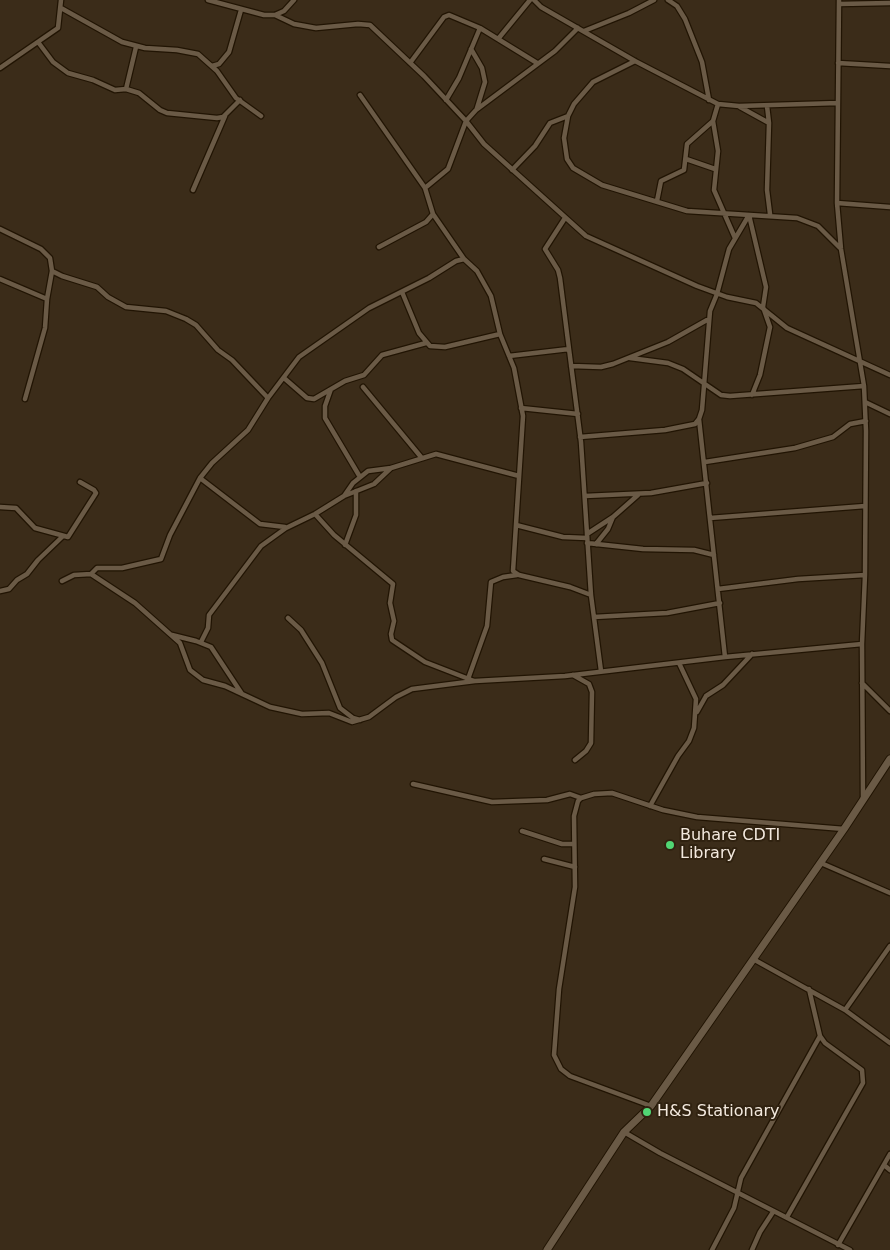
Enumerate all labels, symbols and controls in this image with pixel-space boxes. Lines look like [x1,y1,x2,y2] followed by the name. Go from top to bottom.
[680,826,780,864] place label: Buhare CDTI Library
[664,839,676,851] marker: Buhare CDTI Library
[657,1102,779,1122] place label: H&S Stationary
[641,1106,653,1118] marker: H&S Stationary

